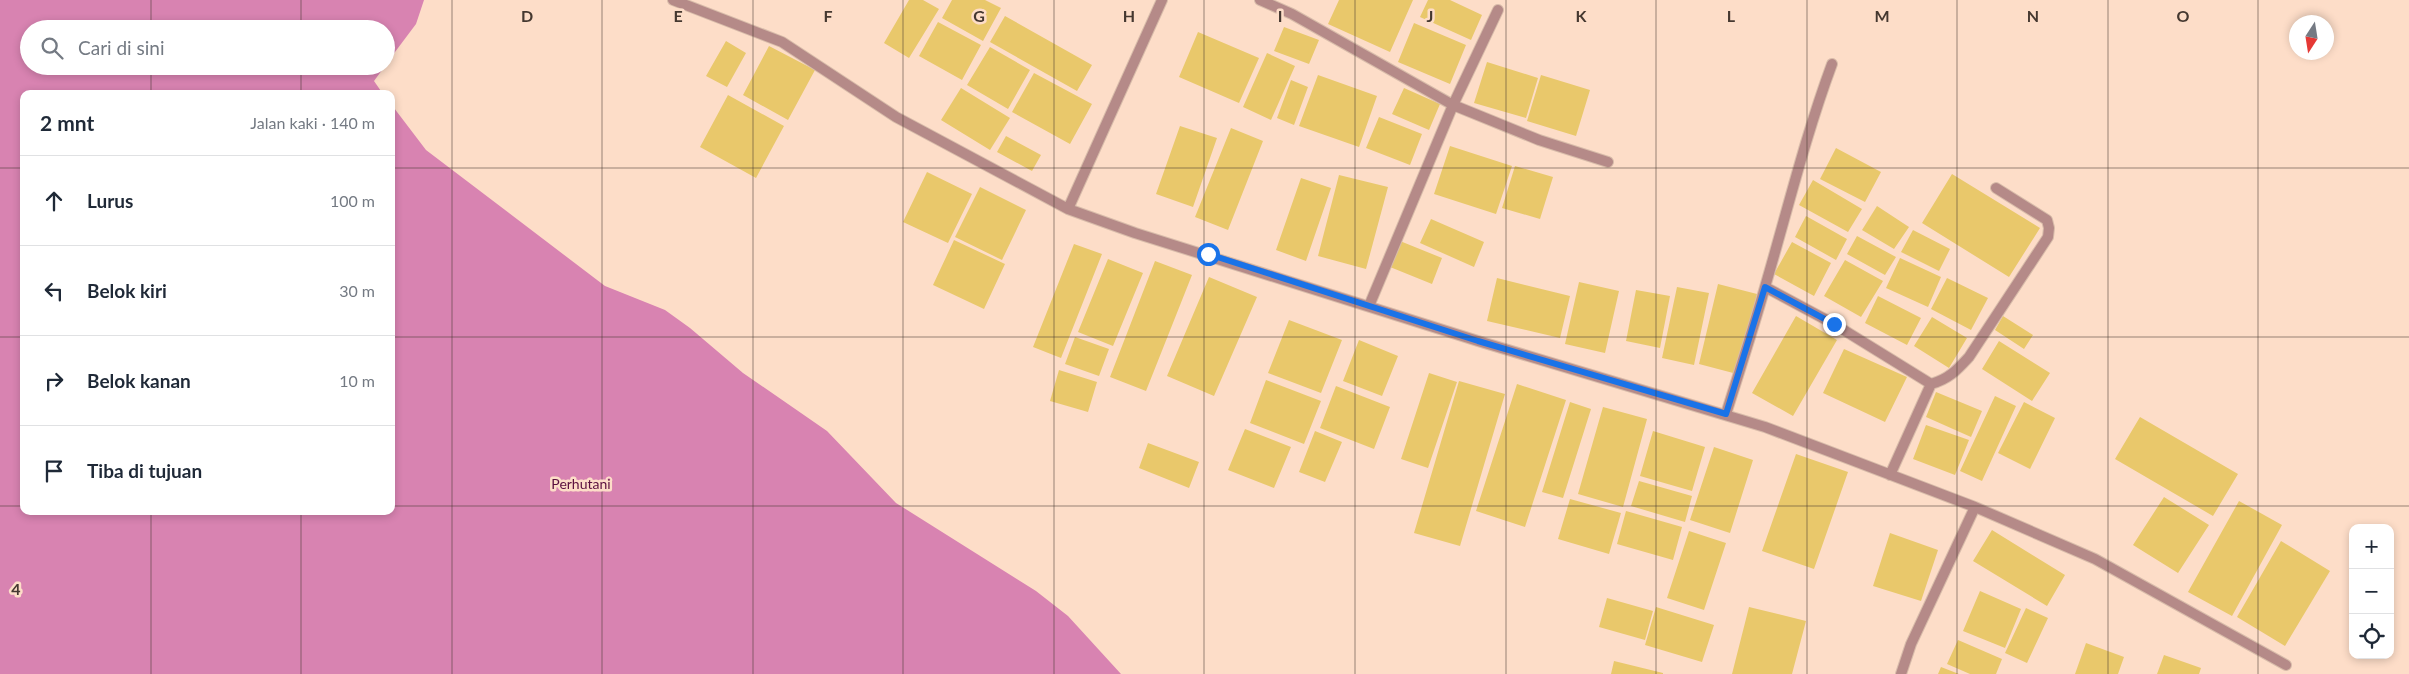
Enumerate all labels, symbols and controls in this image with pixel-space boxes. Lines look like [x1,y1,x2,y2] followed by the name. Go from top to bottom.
[521,6,533,25] text: D
[673,6,683,25] text: E
[823,6,833,25] text: F
[973,6,985,25] text: G
[1123,6,1135,25] text: H
[1278,6,1282,25] text: I
[1427,6,1433,25] text: J
[1576,6,1588,25] text: K
[1727,6,1736,25] text: L
[1874,6,1890,25] text: M
[2027,6,2039,25] text: N
[2177,6,2190,25] text: O
[2289,15,2334,60] north arrow
[20,20,395,75] search box
[38,34,66,62] icon: search
[78,36,165,59] text: Cari di sini
[40,110,94,135] text: 2 mnt
[250,113,375,132] text: Jalan kaki · 140 m
[40,187,68,215] icon: ahead
[87,189,133,212] text: Lurus
[330,191,375,210] text: 100 m
[1197,243,1220,266] route start
[40,277,68,305] icon: left
[87,279,167,302] text: Belok kiri
[339,281,375,300] text: 30 m
[1823,313,1846,336] route end
[40,367,68,395] icon: right
[87,369,191,392] text: Belok kanan
[339,371,375,390] text: 10 m
[40,457,68,485] icon: arrive
[87,459,202,482] text: Tiba di tujuan
[551,475,611,492] park label: Perhutani
[2349,524,2394,659] map controls
[2349,524,2394,569] button: +
[2349,569,2394,614] button: −
[11,579,21,598] text: 4
[2349,614,2394,659] button: locate

